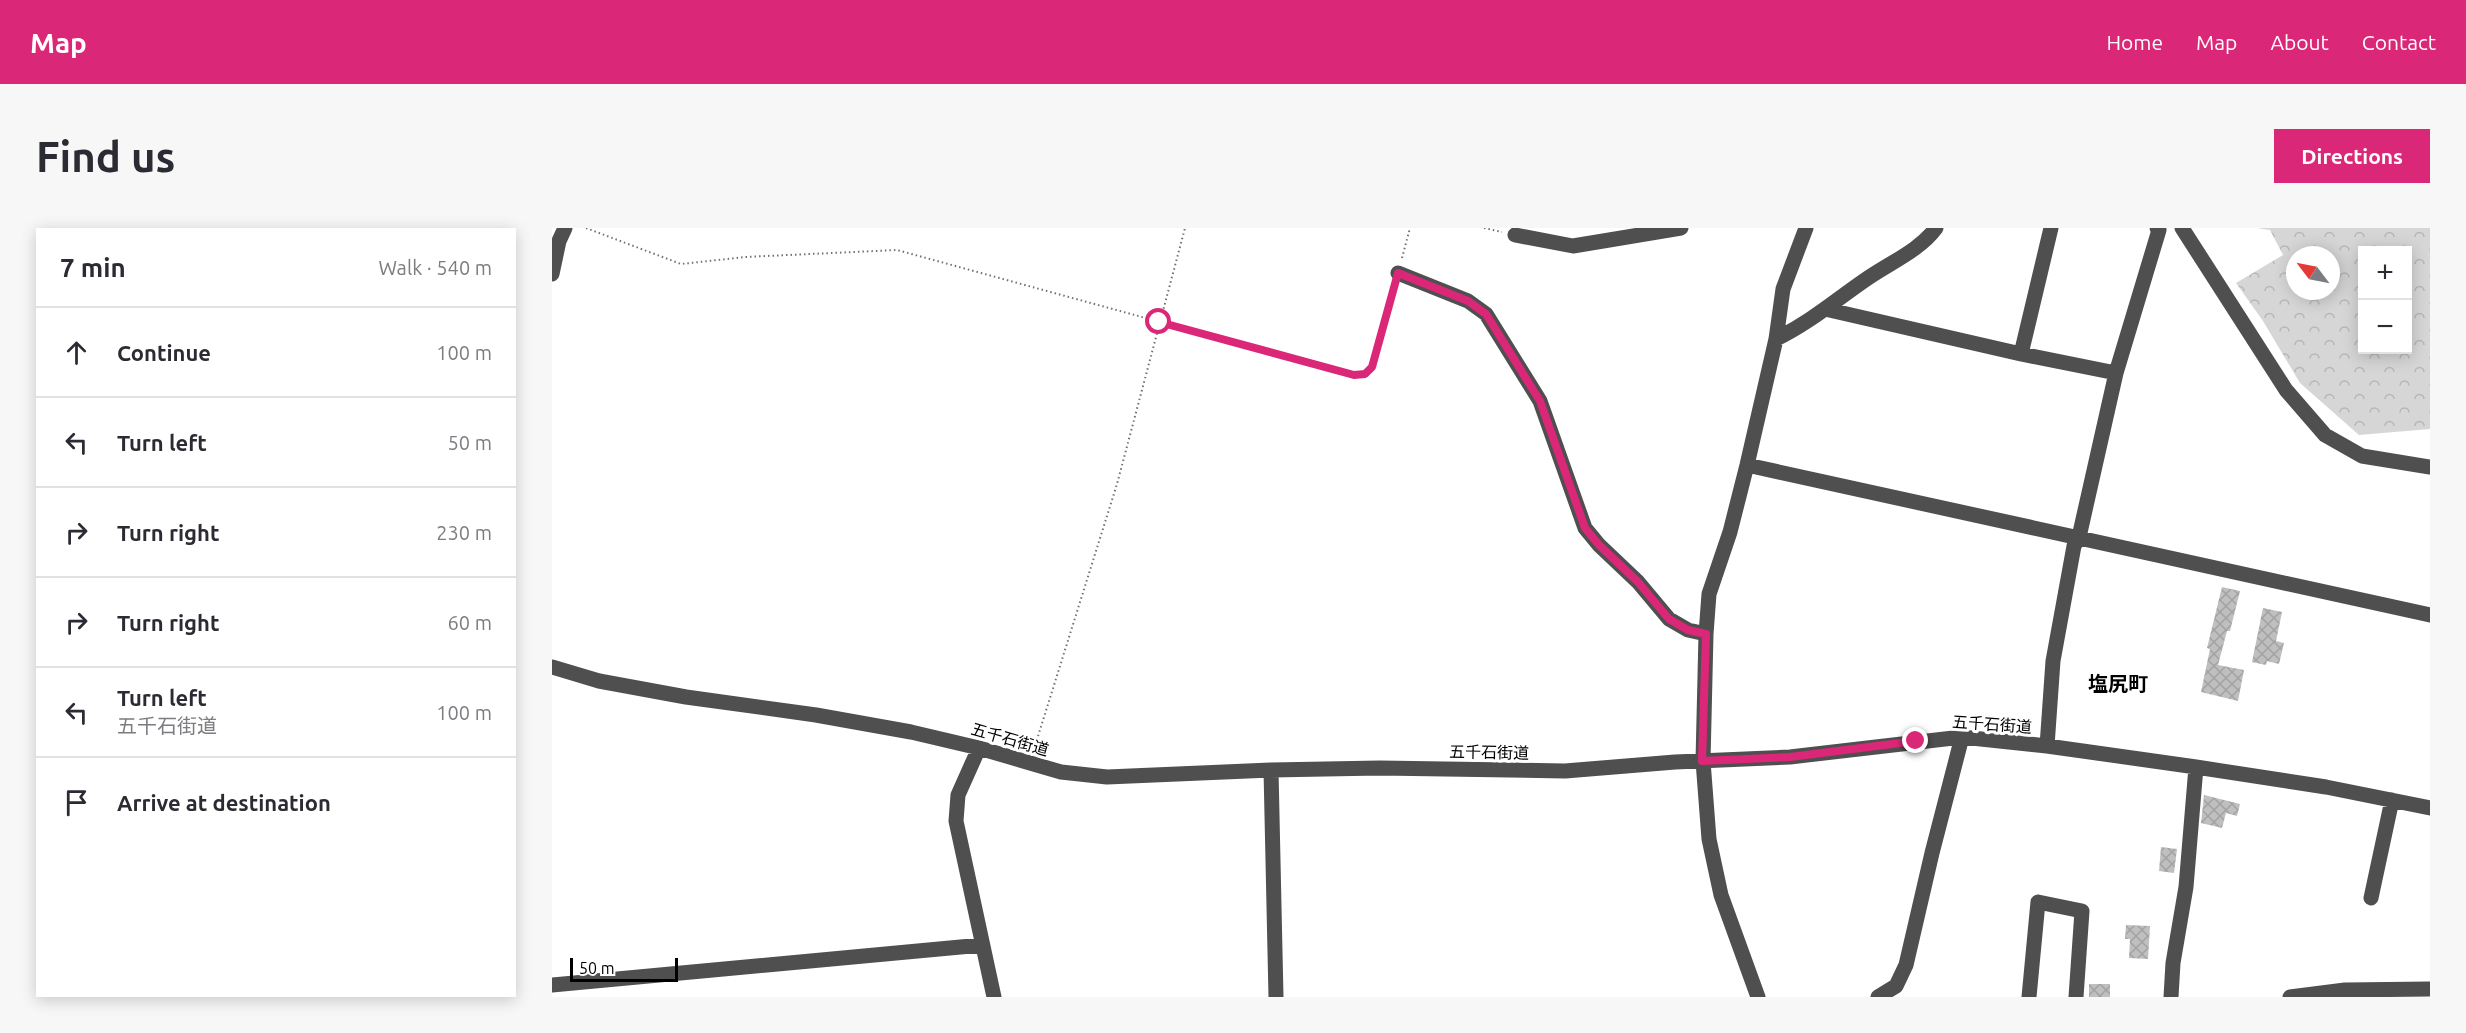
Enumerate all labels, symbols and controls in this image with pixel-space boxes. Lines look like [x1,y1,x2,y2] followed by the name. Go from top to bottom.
[30,27,87,58] text: Map
[2106,30,2163,54] text: Home
[2196,30,2237,54] text: Map
[2270,30,2329,54] text: About
[2362,30,2436,54] text: Contact
[2274,129,2430,183] button: Directions
[36,133,175,180] text: Find us
[2286,246,2340,300] north arrow
[2358,246,2412,354] map controls
[2358,246,2412,300] button: +
[60,253,126,282] text: 7 min
[379,256,492,279] text: Walk · 540 m
[2358,300,2412,354] button: −
[1145,308,1171,334] route start
[60,336,93,369] icon: ahead
[117,340,211,365] text: Continue
[436,341,492,364] text: 100 m
[60,426,93,459] icon: left
[117,430,207,455] text: Turn left
[448,431,492,454] text: 50 m
[60,516,93,549] icon: right
[117,520,219,545] text: Turn right
[436,521,492,544] text: 230 m
[60,606,93,639] icon: right
[117,610,219,635] text: Turn right
[448,611,492,634] text: 60 m
[2088,672,2148,695] district label: 塩尻町
[117,685,207,710] text: Turn left
[60,696,93,729] icon: left
[436,701,492,724] text: 100 m
[1951,712,2033,736] street label: 五千石街道
[117,714,217,737] text: 五千石街道
[969,719,1051,759] street label: 五千石街道
[1902,727,1928,753] route end
[1449,742,1529,762] street label: 五千石街道
[60,786,93,819] icon: arrive
[117,790,331,815] text: Arrive at destination
[570,955,678,982] scale bar
[579,959,615,977] text: 50 m

